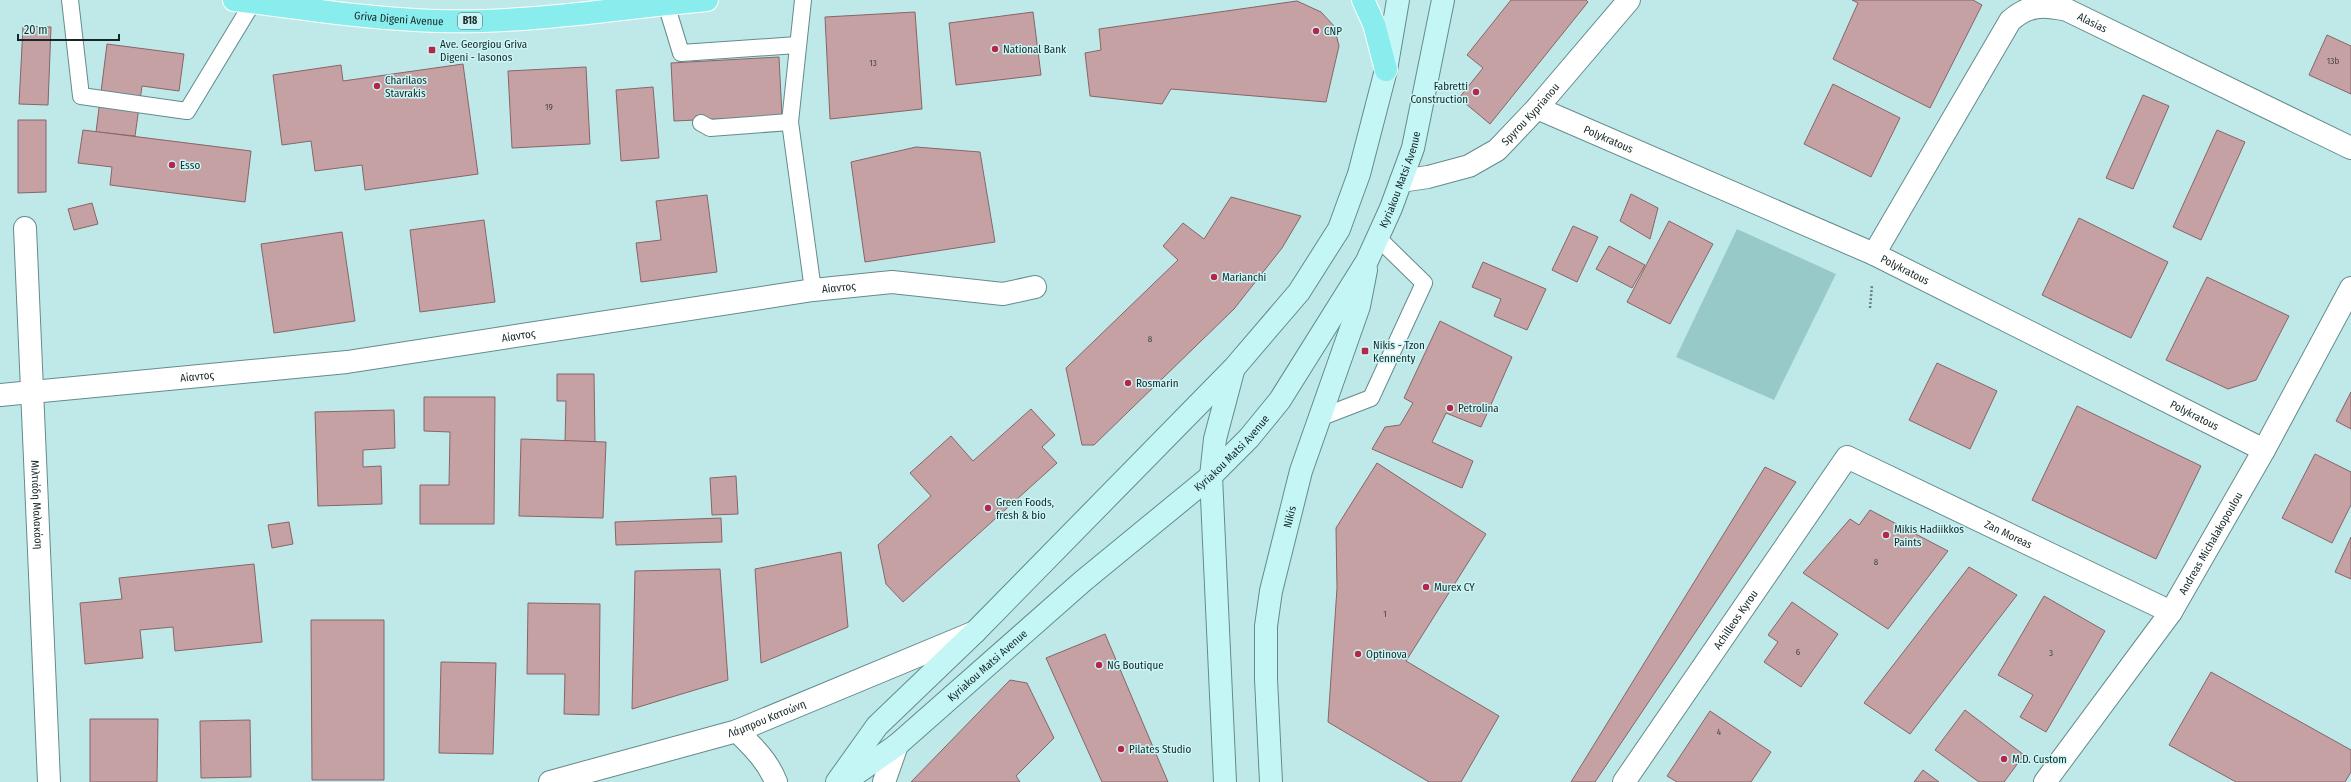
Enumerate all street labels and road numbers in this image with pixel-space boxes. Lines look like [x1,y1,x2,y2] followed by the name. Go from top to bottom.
[354,9,444,28] street label: Griva Digeni Avenue
[2075,10,2110,35] street label: Alasias
[458,13,482,29] road number: B18
[1499,80,1562,148] street label: Spyrou Kyprianou
[1582,123,1636,156] street label: Polykratous
[1376,130,1423,230] street label: Kyriakou Matsi Avenue
[1879,252,1932,287] street label: Polykratous
[821,279,857,296] street label: Αίαντος
[501,326,537,345] street label: Αίαντος
[180,368,215,384] street label: Αίαντος
[2168,397,2221,433] street label: Polykratous
[1191,412,1272,494] street label: Kyriakou Matsi Avenue
[29,460,45,550] street label: Μιλτιάδη Μαλακάση
[2176,489,2245,597] street label: Andreas Michalakopoulou
[1281,504,1299,529] street label: Nikis
[1982,517,2035,551] street label: Zan Moreas
[1711,587,1760,652] street label: Achilleos Kyrou
[945,627,1030,704] street label: Kyriakou Matsi Avenue
[726,697,808,740] street label: Λάμπρου Κατσώνη

